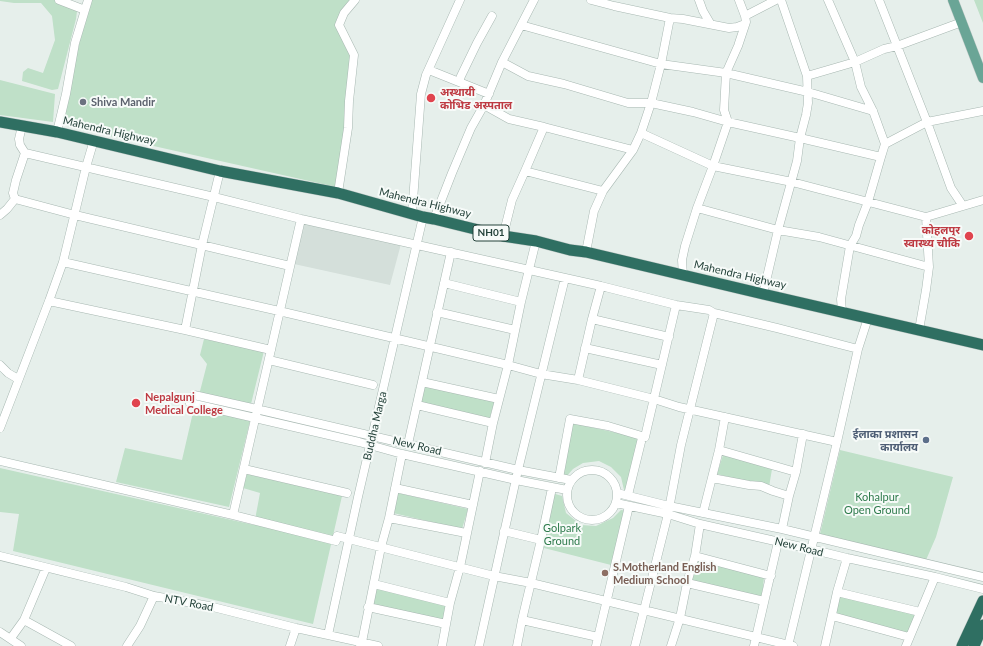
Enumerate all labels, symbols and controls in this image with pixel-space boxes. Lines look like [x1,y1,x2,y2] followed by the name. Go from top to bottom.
[440,85,512,111] place label: अस्थायी कोभिड अस्पताल
[425,92,437,104] marker: अस्थायी कोभिड अस्पताल
[91,95,155,109] place label: Shiva Mandir
[78,97,88,107] marker: Shiva Mandir
[62,114,156,148] street label: Mahendra Highway
[378,185,472,221] street label: Mahendra Highway
[904,223,960,249] place label: कोहलपुर स्वास्थ्य चौकि
[473,225,509,241] road number: NH01
[963,230,975,242] marker: कोहलपुर स्वास्थ्य चौकि
[693,258,787,292] street label: Mahendra Highway
[145,390,223,416] place label: Nepalgunj Medical College
[361,390,389,462] street label: Buddha Marga
[130,397,142,409] marker: Nepalgunj Medical College
[853,427,918,453] place label: ईलाका प्रशासन कार्यालय
[391,434,443,458] street label: New Road
[921,435,931,445] marker: ईलाका प्रशासन कार्यालय
[844,490,910,516] park label: Kohalpur Open Ground
[543,521,581,547] park label: Golpark Ground
[773,535,825,559] street label: New Road
[613,560,717,586] place label: S.Motherland English Medium School
[600,568,610,578] marker: S.Motherland English Medium School
[163,592,215,614] street label: NTV Road

